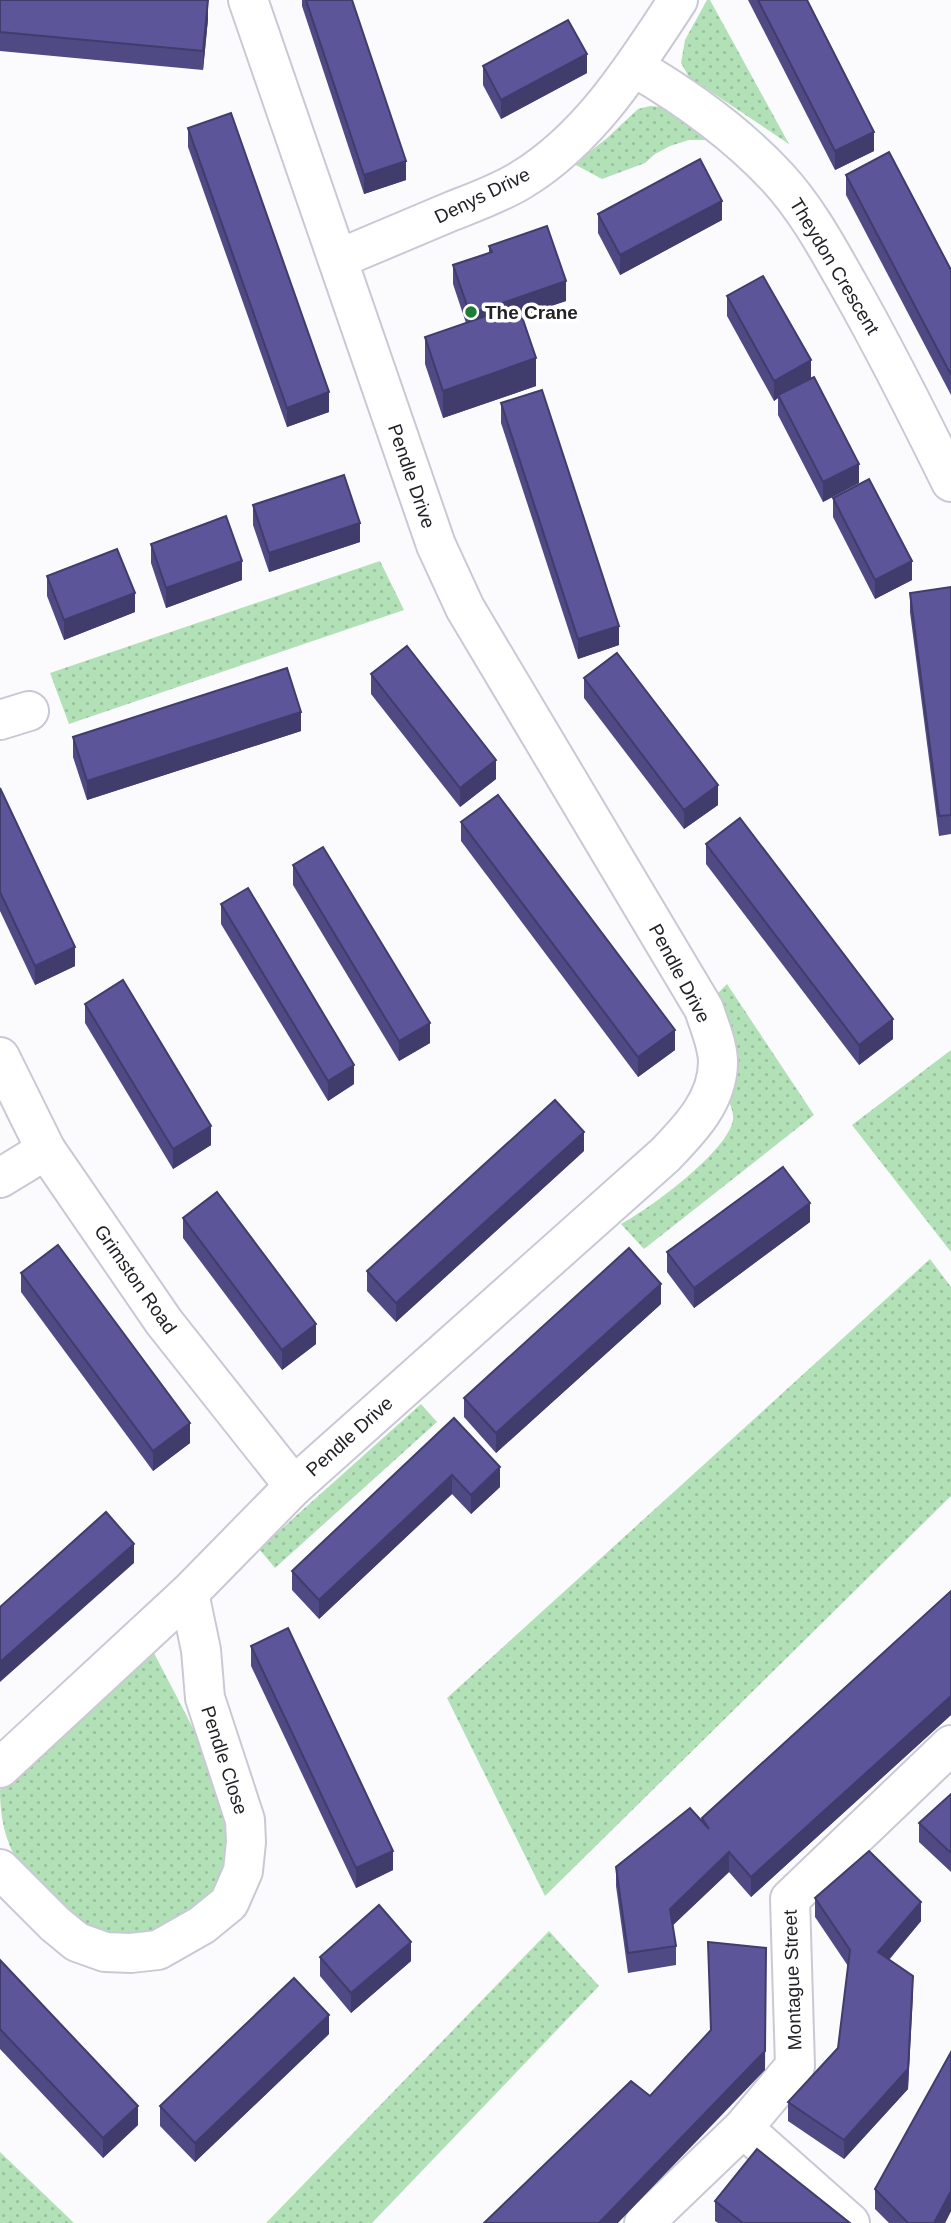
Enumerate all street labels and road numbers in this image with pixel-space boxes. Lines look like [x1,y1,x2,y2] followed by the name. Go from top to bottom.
[431,163,533,228] street label: Denys Drive
[786,194,884,339] street label: Theydon Crescent
[384,421,439,531] street label: Pendle Drive
[645,920,714,1026] street label: Pendle Drive
[90,1221,181,1338] street label: Grimston Road
[302,1392,397,1481] street label: Pendle Drive
[197,1703,252,1817] street label: Pendle Close
[780,1909,805,2051] street label: Montague Street

